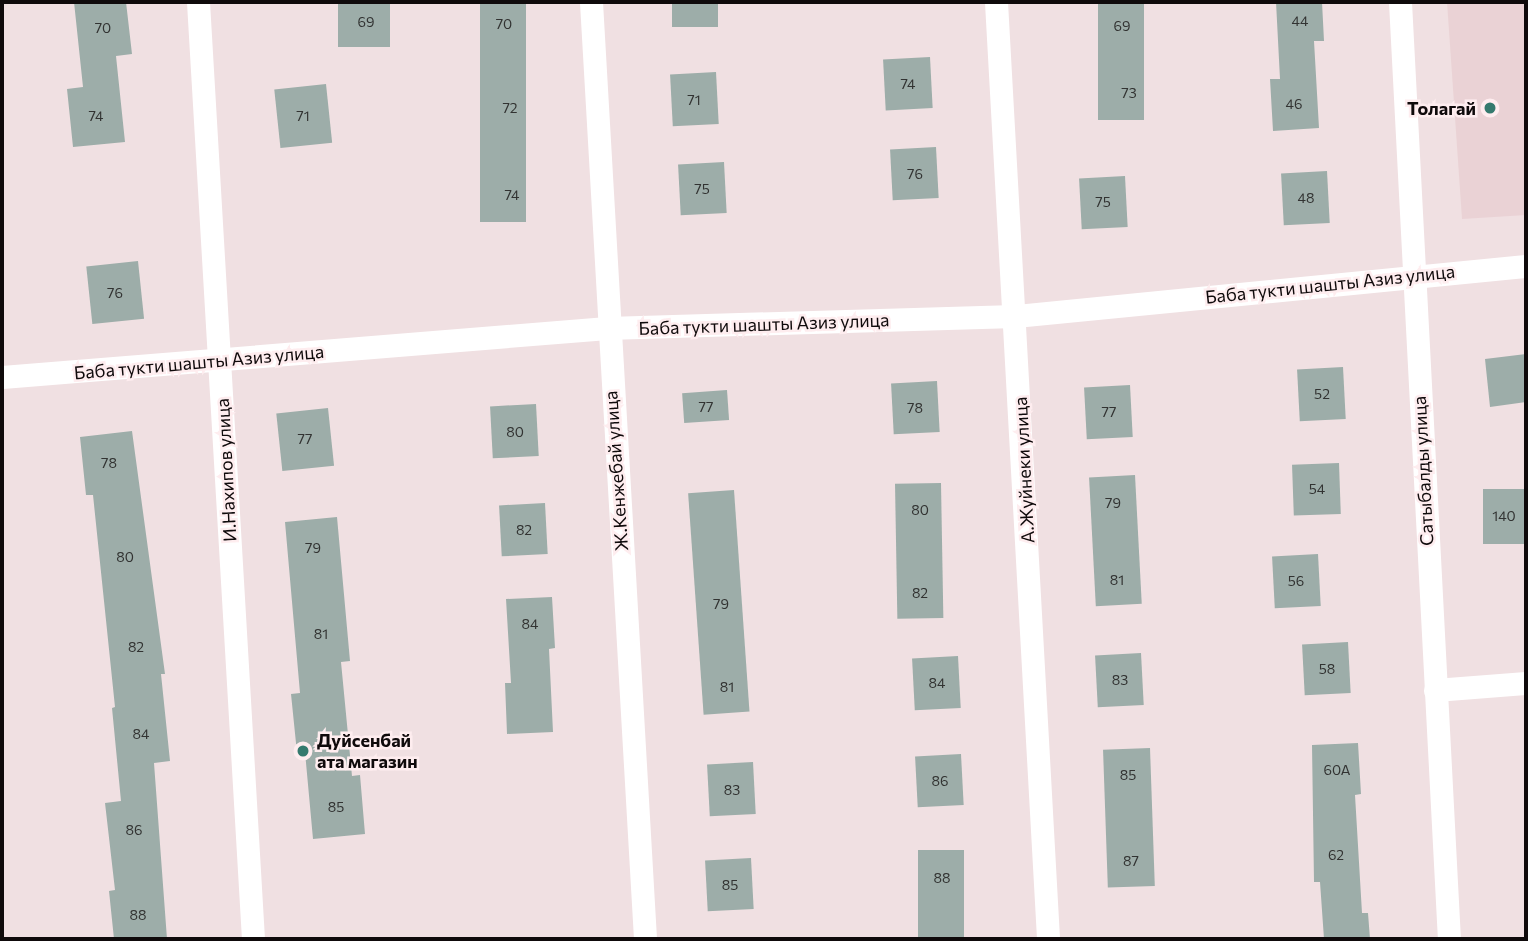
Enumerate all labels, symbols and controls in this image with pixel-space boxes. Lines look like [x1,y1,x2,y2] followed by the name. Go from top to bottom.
[1292,13,1308,29] house number: 44
[358,14,374,30] house number: 69
[496,16,512,32] house number: 70
[1114,18,1130,34] house number: 69
[95,20,111,36] house number: 70
[901,76,915,92] house number: 74
[1121,85,1137,101] house number: 73
[687,92,701,108] house number: 71
[1286,96,1302,112] house number: 46
[1407,97,1476,119] place label: Толагай
[502,100,518,116] house number: 72
[1482,100,1498,116] marker: Толагай
[89,108,103,124] house number: 74
[296,108,310,124] house number: 71
[907,166,923,182] house number: 76
[694,181,710,197] house number: 75
[505,187,519,203] house number: 74
[1298,190,1314,206] house number: 48
[1095,194,1111,210] house number: 75
[1204,260,1456,308] street label: Баба тукти шашты Азиз улица
[107,285,123,301] house number: 76
[638,309,890,339] street label: Баба тукти шашты Азиз улица
[73,340,325,384] street label: Баба тукти шашты Азиз улица
[1314,386,1330,402] house number: 52
[600,390,632,552] street label: Ж.Кенжебай улица
[1408,395,1438,547] street label: Сатыбалды улица
[1009,396,1039,544] street label: А.Жуйнеки улица
[211,398,241,542] street label: И.Нахипов улица
[699,399,713,415] house number: 77
[907,400,923,416] house number: 78
[1102,404,1116,420] house number: 77
[506,424,524,440] house number: 80
[298,431,312,447] house number: 77
[101,455,117,471] house number: 78
[1309,481,1325,497] house number: 54
[1105,495,1121,511] house number: 79
[911,502,929,518] house number: 80
[1492,508,1516,524] house number: 140
[516,522,532,538] house number: 82
[305,540,321,556] house number: 79
[116,549,134,565] house number: 80
[1110,572,1124,588] house number: 81
[1288,573,1304,589] house number: 56
[912,585,928,601] house number: 82
[713,596,729,612] house number: 79
[522,616,538,632] house number: 84
[314,626,328,642] house number: 81
[128,639,144,655] house number: 82
[1319,661,1335,677] house number: 58
[1112,672,1128,688] house number: 83
[929,675,945,691] house number: 84
[720,679,734,695] house number: 81
[133,726,149,742] house number: 84
[317,730,418,772] place label: Дуйсенбай ата магазин
[295,743,311,759] marker: Дуйсенбай ата магазин
[1324,762,1350,778] house number: 60А
[1120,767,1136,783] house number: 85
[932,773,948,789] house number: 86
[724,782,740,798] house number: 83
[328,799,344,815] house number: 85
[126,822,142,838] house number: 86
[1328,847,1344,863] house number: 62
[1123,853,1139,869] house number: 87
[934,870,950,886] house number: 88
[722,877,738,893] house number: 85
[130,907,146,923] house number: 88

